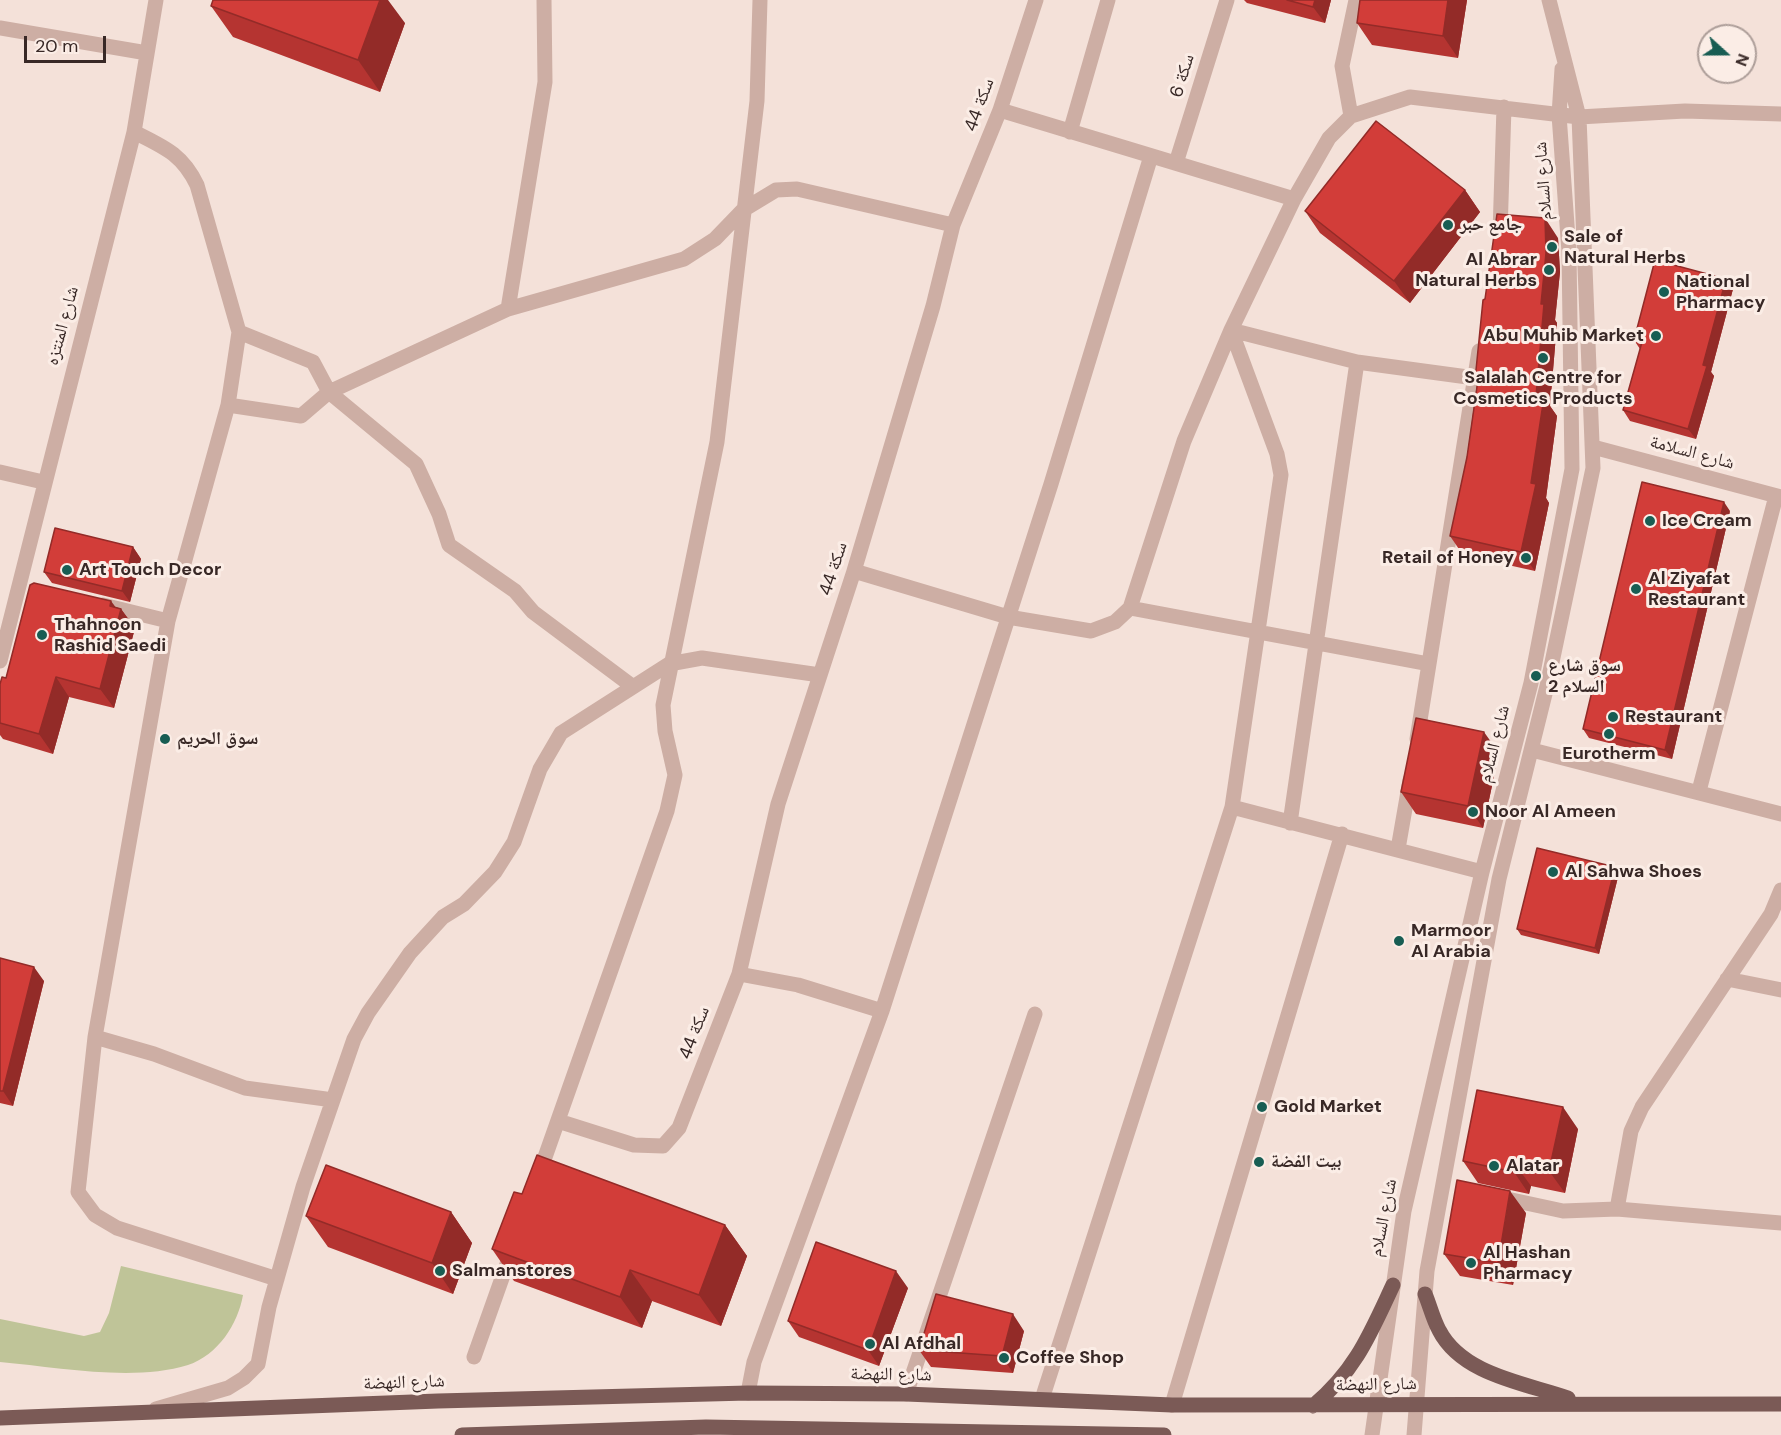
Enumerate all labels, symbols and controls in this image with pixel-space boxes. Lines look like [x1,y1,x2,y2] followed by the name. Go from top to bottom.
[27,24,110,62] scale bar
[1697,24,1757,84] north arrow
[35,34,78,58] text: 20 m
[1731,51,1754,69] text: N
[1166,52,1200,100] street label: سكة 6
[960,76,1000,134] street label: سكة 44
[1530,141,1558,221] street label: شارع السلام
[1460,214,1522,236] place label: جامع حبر
[1441,218,1455,232] marker: جامع حبر
[1564,226,1686,268] place label: Sale of Natural Herbs
[1545,240,1559,254] marker: Sale of Natural Herbs
[1415,249,1537,292] place label: Al Abrar Natural Herbs
[1542,263,1556,277] marker: Al Abrar Natural Herbs
[1676,271,1765,314] place label: National Pharmacy
[42,284,84,368] street label: شارع المنتزه
[1657,285,1671,299] marker: National Pharmacy
[1483,325,1644,347] place label: Abu Muhib Market
[1649,329,1663,343] marker: Abu Muhib Market
[1536,351,1550,365] marker: Salalah Centre for Cosmetics Products
[1453,367,1633,410] place label: Salalah Centre for Cosmetics Products
[1647,431,1737,475] street label: شارع السلامة
[1662,510,1752,532] place label: Ice Cream
[1643,514,1657,528] marker: Ice Cream
[815,540,853,598] street label: سكة 44
[1382,547,1514,569] place label: Retail of Honey
[1519,551,1533,565] marker: Retail of Honey
[79,559,221,581] place label: Art Touch Decor
[60,563,74,577] marker: Art Touch Decor
[1648,568,1745,610] place label: Al Ziyafat Restaurant
[1629,582,1643,596] marker: Al Ziyafat Restaurant
[54,614,166,656] place label: Thahnoon Rashid Saedi
[35,628,49,642] marker: Thahnoon Rashid Saedi
[1548,655,1621,698] place label: سوق شارع السلام 2
[1529,669,1543,683] marker: سوق شارع السلام 2
[1475,703,1515,785] street label: شارع السلام
[1625,706,1722,728] place label: Restaurant
[1606,710,1620,724] marker: Restaurant
[1602,727,1616,741] marker: Eurotherm
[177,728,258,750] place label: سوق الحريم
[158,732,172,746] marker: سوق الحريم
[1562,743,1656,765] place label: Eurotherm
[1485,801,1616,823] place label: Noor Al Ameen
[1466,805,1480,819] marker: Noor Al Ameen
[1565,861,1702,883] place label: Al Sahwa Shoes
[1546,865,1560,879] marker: Al Sahwa Shoes
[1411,920,1491,962] place label: Marmoor Al Arabia
[1392,934,1406,948] marker: Marmoor Al Arabia
[675,1004,715,1062] street label: سكة 44
[1274,1096,1382,1118] place label: Gold Market
[1255,1100,1269,1114] marker: Gold Market
[1271,1151,1341,1173] place label: بيت الفضة
[1252,1155,1266,1169] marker: بيت الفضة
[1506,1155,1560,1177] place label: Alatar
[1487,1159,1501,1173] marker: Alatar
[1366,1177,1402,1259] street label: شارع السلام
[1483,1242,1572,1284] place label: Al Hashan Pharmacy
[1464,1256,1478,1270] marker: Al Hashan Pharmacy
[452,1260,572,1282] place label: Salmanstores
[433,1264,447,1278] marker: Salmanstores
[882,1333,961,1355] place label: Al Afdhal
[863,1337,877,1351] marker: Al Afdhal
[1016,1347,1124,1369] place label: Coffee Shop
[997,1351,1011,1365] marker: Coffee Shop
[850,1363,932,1387] street label: شارع النهضة
[363,1371,445,1395] street label: شارع النهضة
[1335,1373,1417,1397] street label: شارع النهضة

